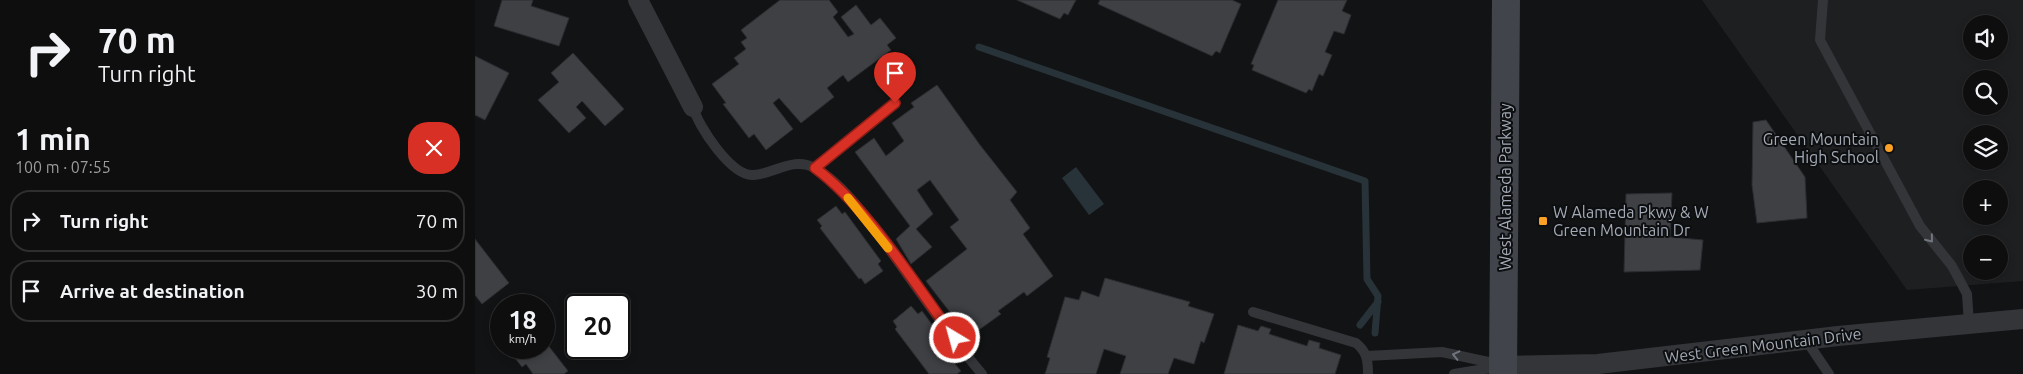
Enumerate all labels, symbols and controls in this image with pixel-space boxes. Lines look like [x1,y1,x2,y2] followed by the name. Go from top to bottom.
[1963,15,2008,280] map controls
[1963,15,2008,60] button: sound
[15,20,80,85] icon: right
[98,20,176,60] text: 70 m
[874,52,916,103] pin
[881,59,909,87] icon: arrive
[98,61,196,86] text: Turn right
[1963,70,2008,115] button: search
[1496,103,1514,271] street label: West Alameda Parkway
[15,122,91,156] text: 1 min
[408,122,460,174] button: close
[1963,125,2008,170] button: layers
[1763,130,1879,166] place label: Green Mountain High School
[1883,142,1895,154] marker: Green Mountain High School
[15,158,111,176] text: 100 m · 07:55
[1963,180,2008,225] button: +
[1553,203,1709,239] place label: W Alameda Pkwy & W Green Mountain Dr
[17,207,45,235] icon: right
[60,210,148,232] text: Turn right
[416,210,458,232] text: 70 m
[1537,215,1549,227] marker: W Alameda Pkwy & W Green Mountain Dr
[1925,233,1933,242] one-way arrow
[1963,235,2008,280] button: −
[17,277,45,305] icon: arrive
[60,280,245,302] text: Arrive at destination
[416,280,458,302] text: 30 m
[565,294,630,359] speed limit sign: 20
[508,306,537,334] text: 18
[928,311,980,363] position arrow
[1664,324,1862,366] street label: West Green Mountain Drive
[509,332,536,345] text: km/h
[1451,350,1460,361] one-way arrow

